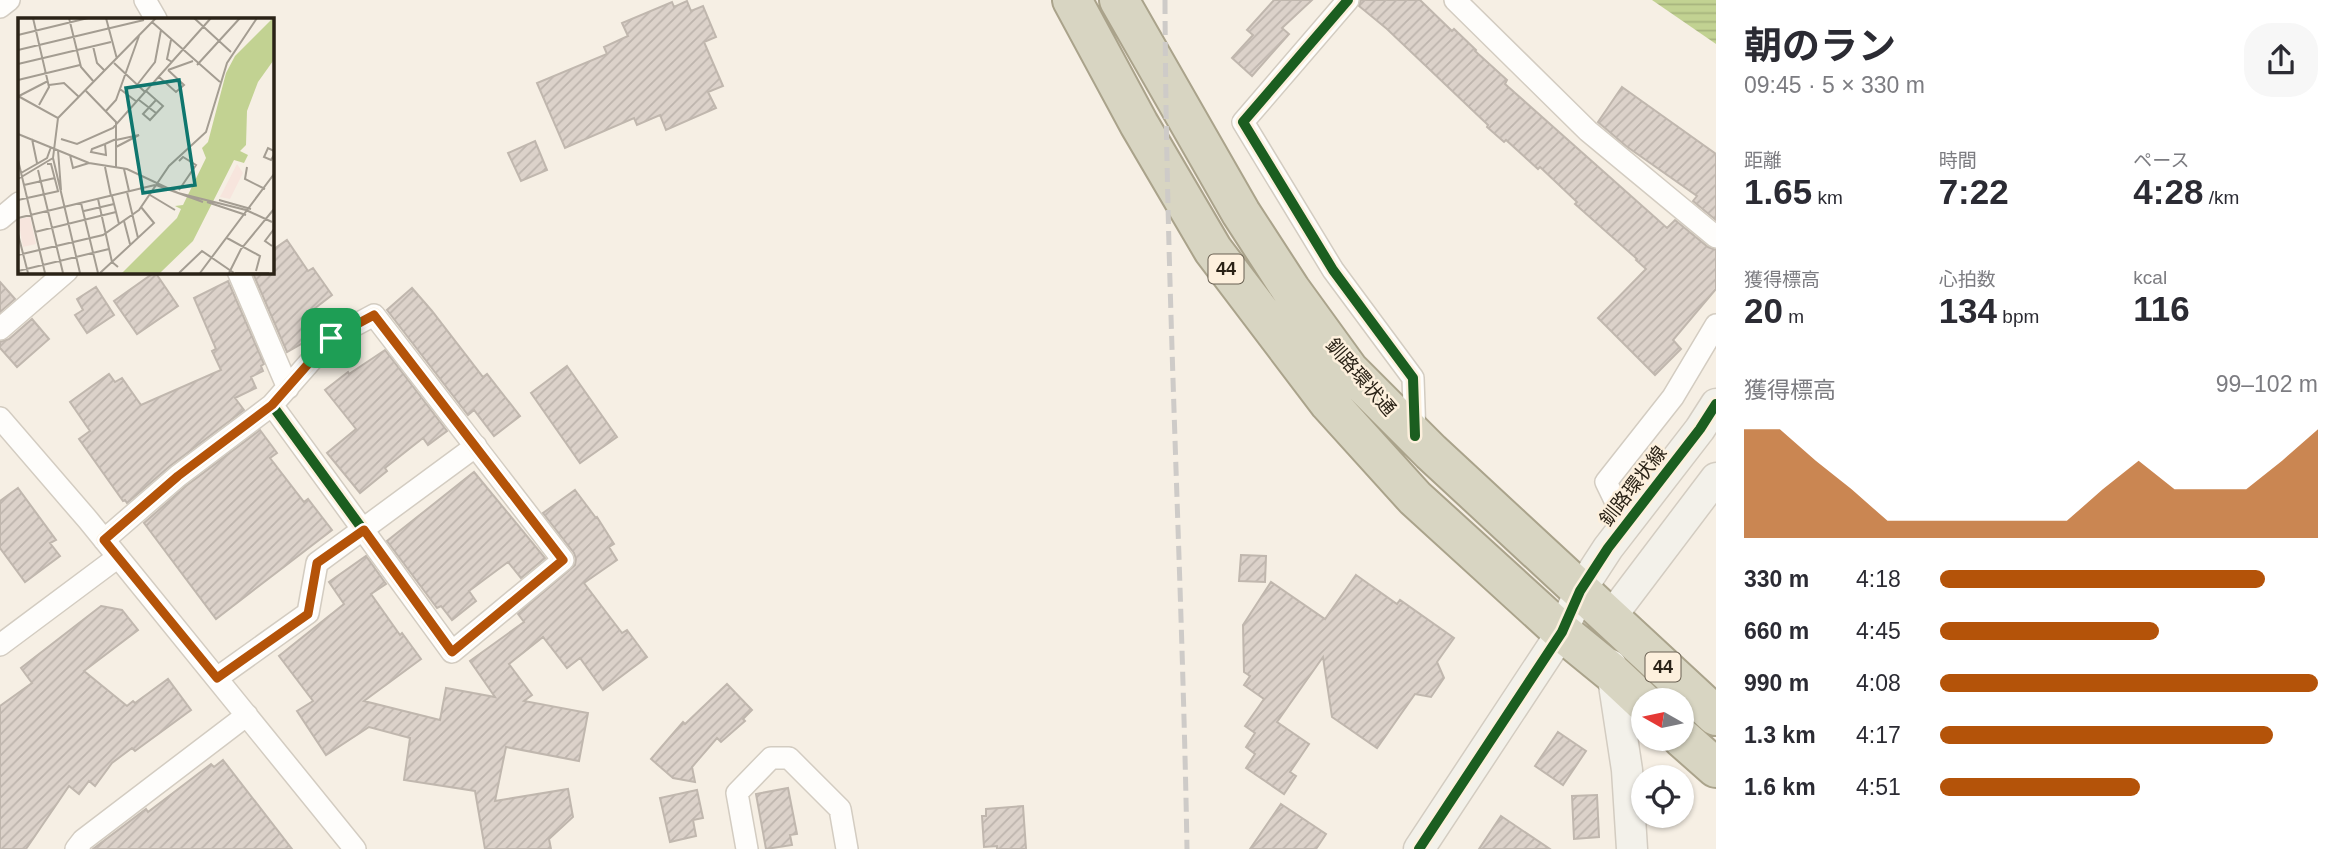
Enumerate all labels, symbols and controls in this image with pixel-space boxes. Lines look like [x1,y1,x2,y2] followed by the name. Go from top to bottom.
[18,18,273,273] inset map
[2244,23,2318,97] button: share
[1744,25,1896,67] text: 朝のラン
[1744,72,1925,98] text: 09:45 · 5 × 330 m
[1744,150,1782,171] text: 距離
[1939,150,1977,171] text: 時間
[2133,150,2189,171] text: ペース
[1744,172,1812,211] text: 1.65
[1939,172,2009,211] text: 7:22
[2133,172,2203,211] text: 4:28
[1812,187,1843,208] text: km
[2203,187,2239,208] text: /km
[1208,255,1244,284] road number: 44
[2133,267,2167,288] text: kcal
[1744,269,1820,290] text: 獲得標高
[1939,269,1996,290] text: 心拍数
[2133,289,2190,328] text: 116
[1744,291,1783,330] text: 20
[1939,291,1997,330] text: 134
[1783,306,1804,327] text: m
[1997,306,2039,327] text: bpm
[301,308,361,368] pin
[312,319,350,357] icon: arrive
[1322,334,1400,420] street label: 釧路環状通
[2216,371,2318,397] text: 99–102 m
[1744,377,1836,403] text: 獲得標高
[1595,442,1671,530] street label: 釧路環状線
[1744,566,1809,592] text: 330 m
[1856,566,1901,592] text: 4:18
[1744,618,1809,644] text: 660 m
[1856,618,1901,644] text: 4:45
[1646,652,1680,682] road number: 44
[1744,670,1809,696] text: 990 m
[1856,670,1901,696] text: 4:08
[1631,688,1694,751] north arrow
[1631,688,1694,828] map controls
[1744,722,1816,748] text: 1.3 km
[1856,722,1901,748] text: 4:17
[1631,765,1694,828] button: locate
[1744,774,1816,800] text: 1.6 km
[1856,774,1901,800] text: 4:51

